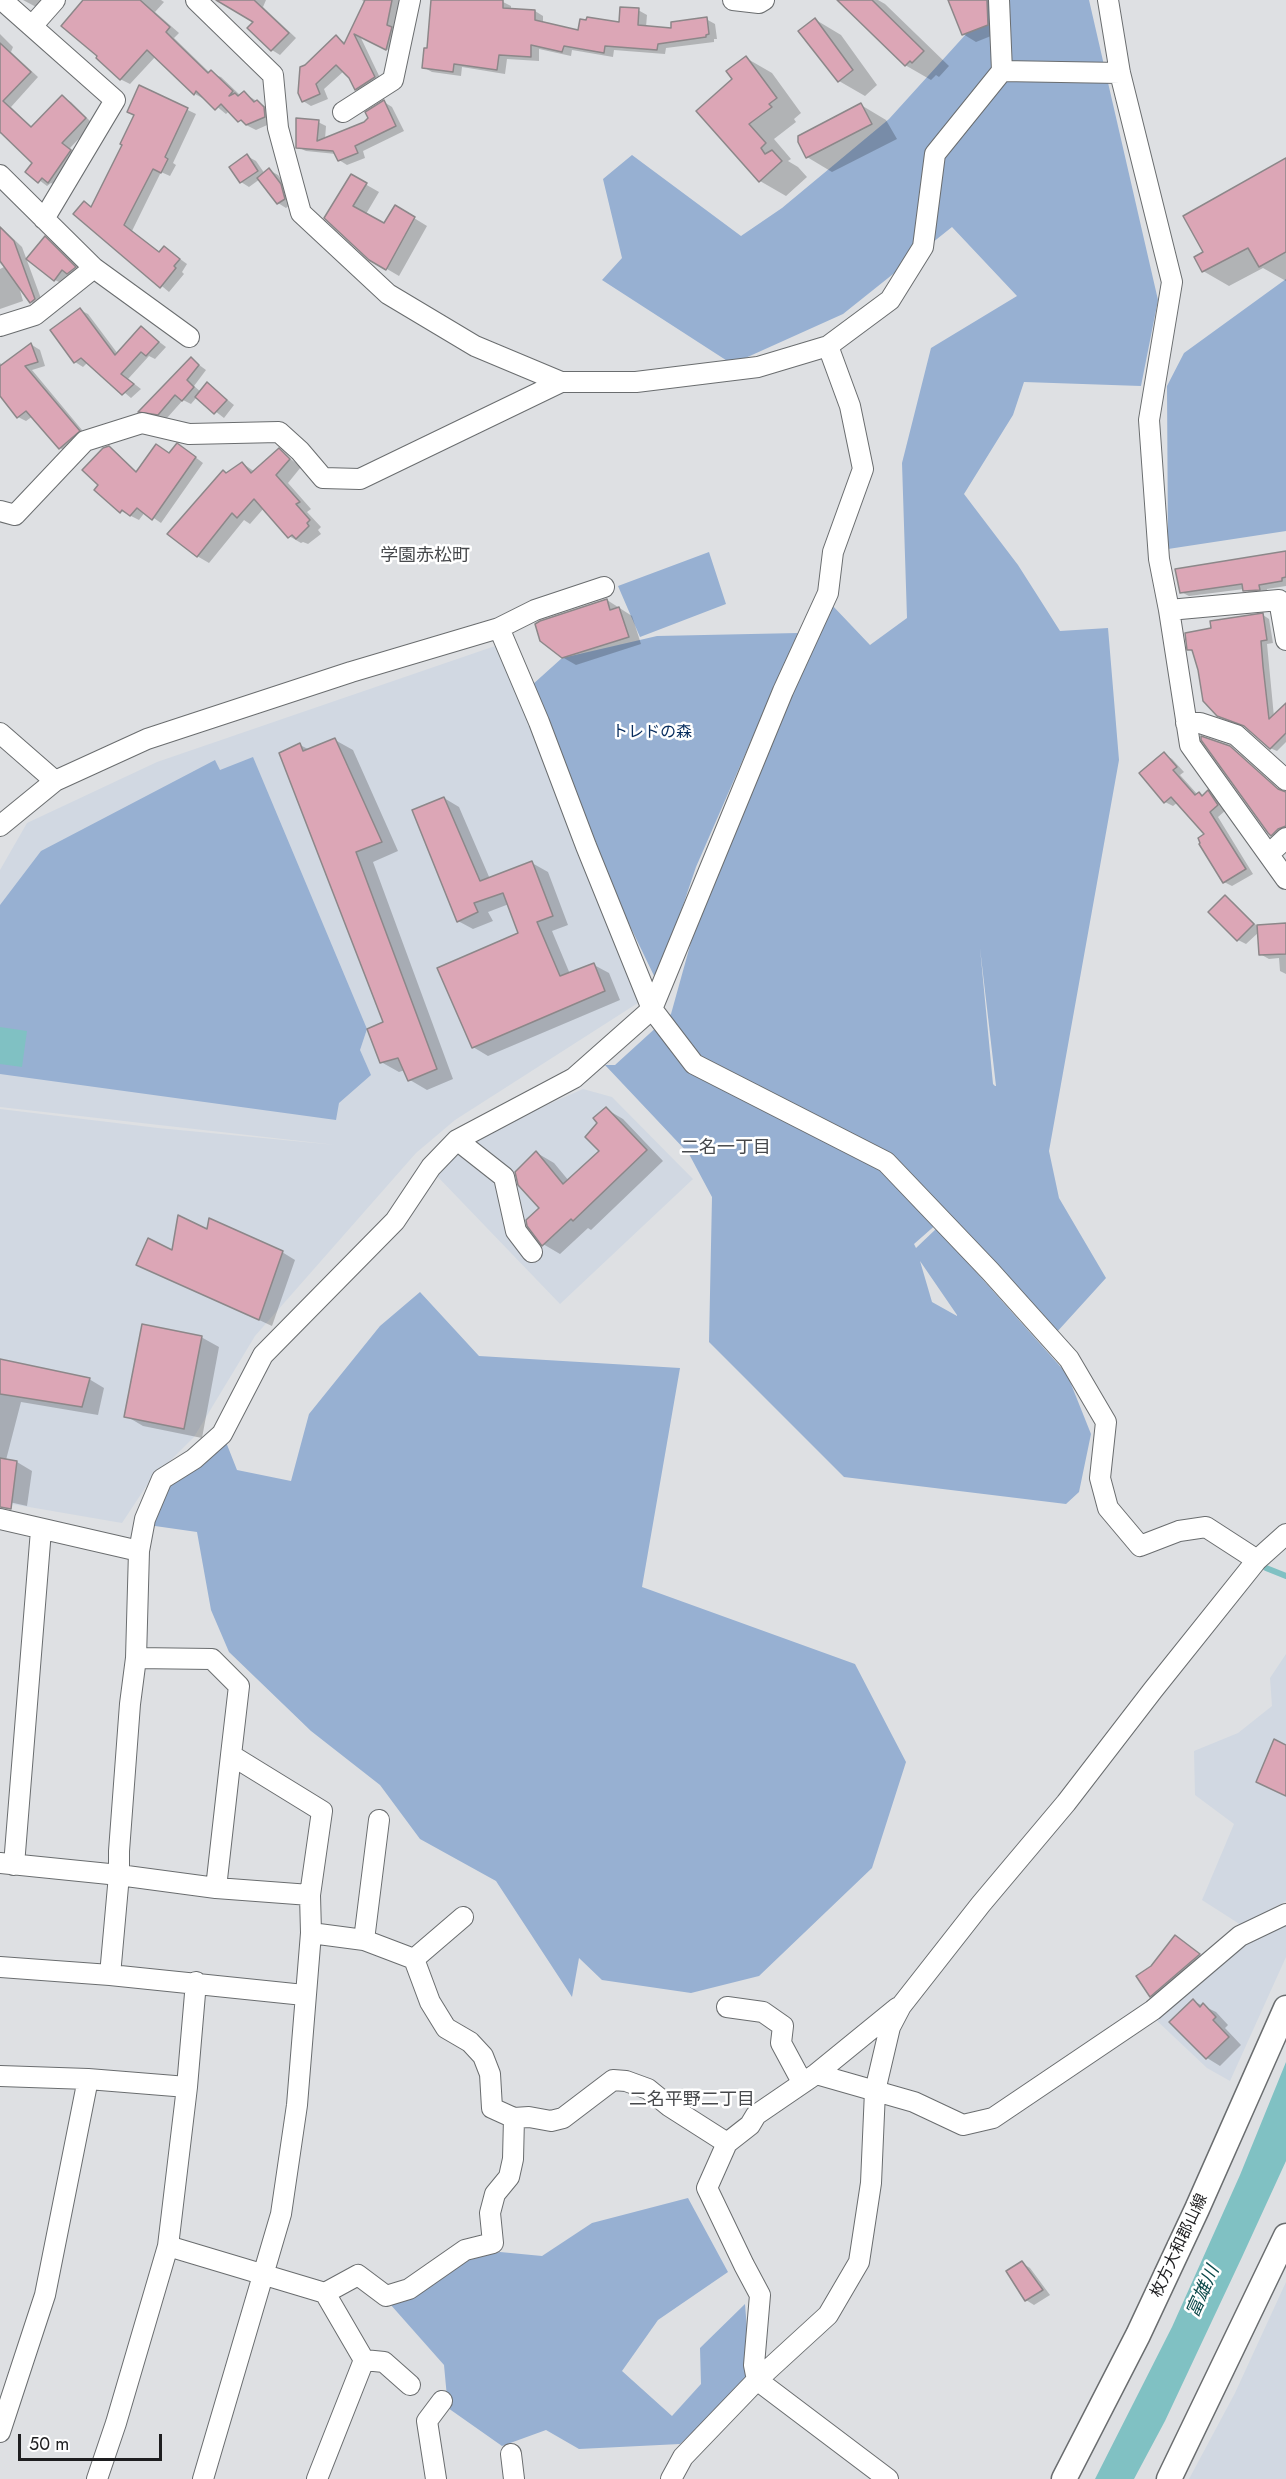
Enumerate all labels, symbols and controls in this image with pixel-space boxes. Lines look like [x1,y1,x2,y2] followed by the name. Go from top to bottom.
[380,546,470,568] district label: 学園赤松町
[612,723,692,743] park label: トレドの森
[681,1138,771,1160] district label: 二名一丁目
[629,2090,755,2112] district label: 二名平野二丁目
[1148,2191,1212,2301] street label: 枚方大和郡山線
[1183,2263,1225,2321] water label: 富雄川
[21,2422,165,2460] scale bar
[29,2431,69,2457] text: 50 m

